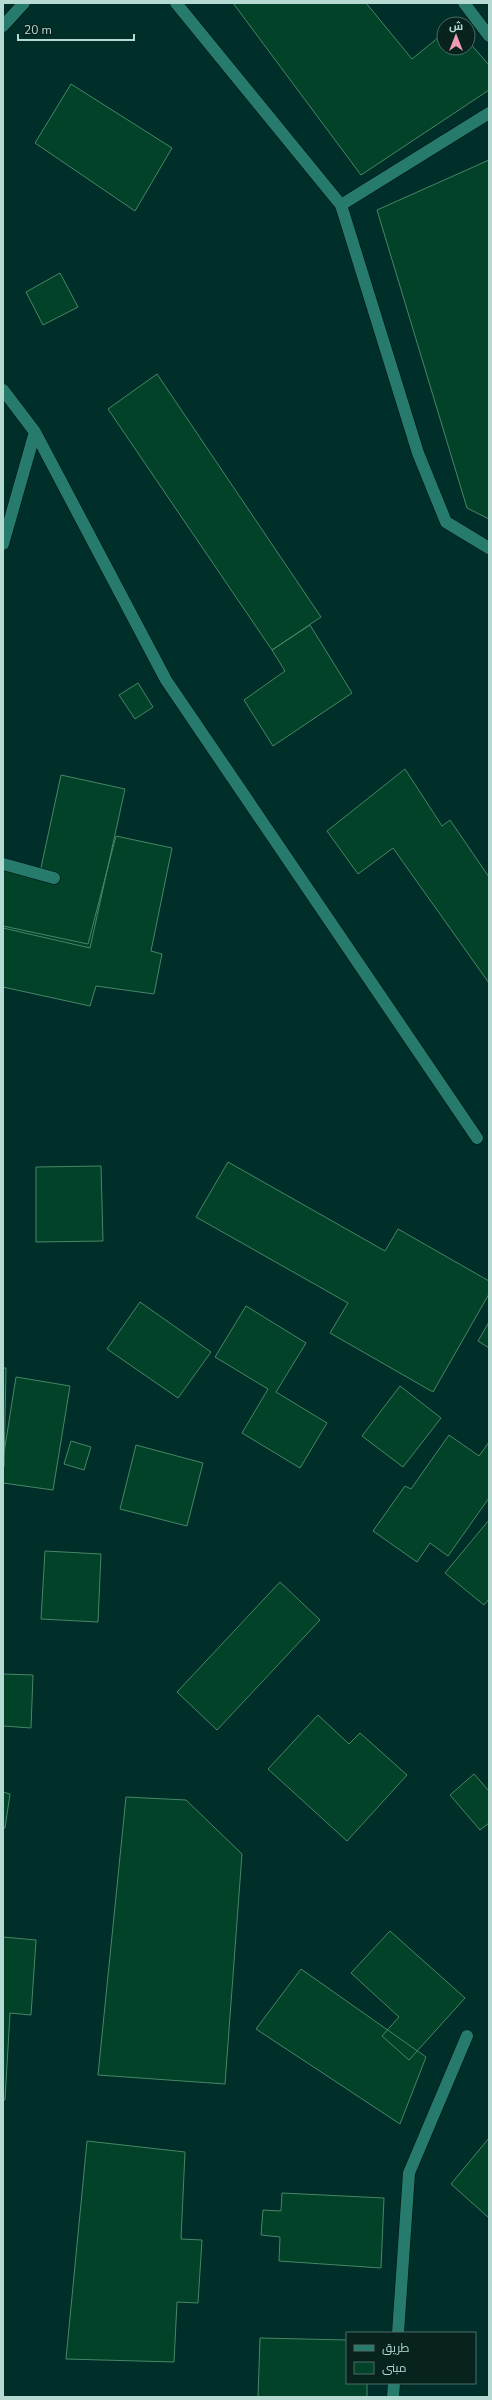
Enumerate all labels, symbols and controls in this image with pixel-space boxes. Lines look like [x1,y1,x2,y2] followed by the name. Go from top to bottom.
[18,16,134,42] scale bar
[436,16,476,56] north arrow
[449,19,463,34] text: ش
[24,22,52,38] text: 20 m
[346,2332,476,2384] legend
[382,2340,410,2356] text: طريق
[382,2360,407,2376] text: مبنى

